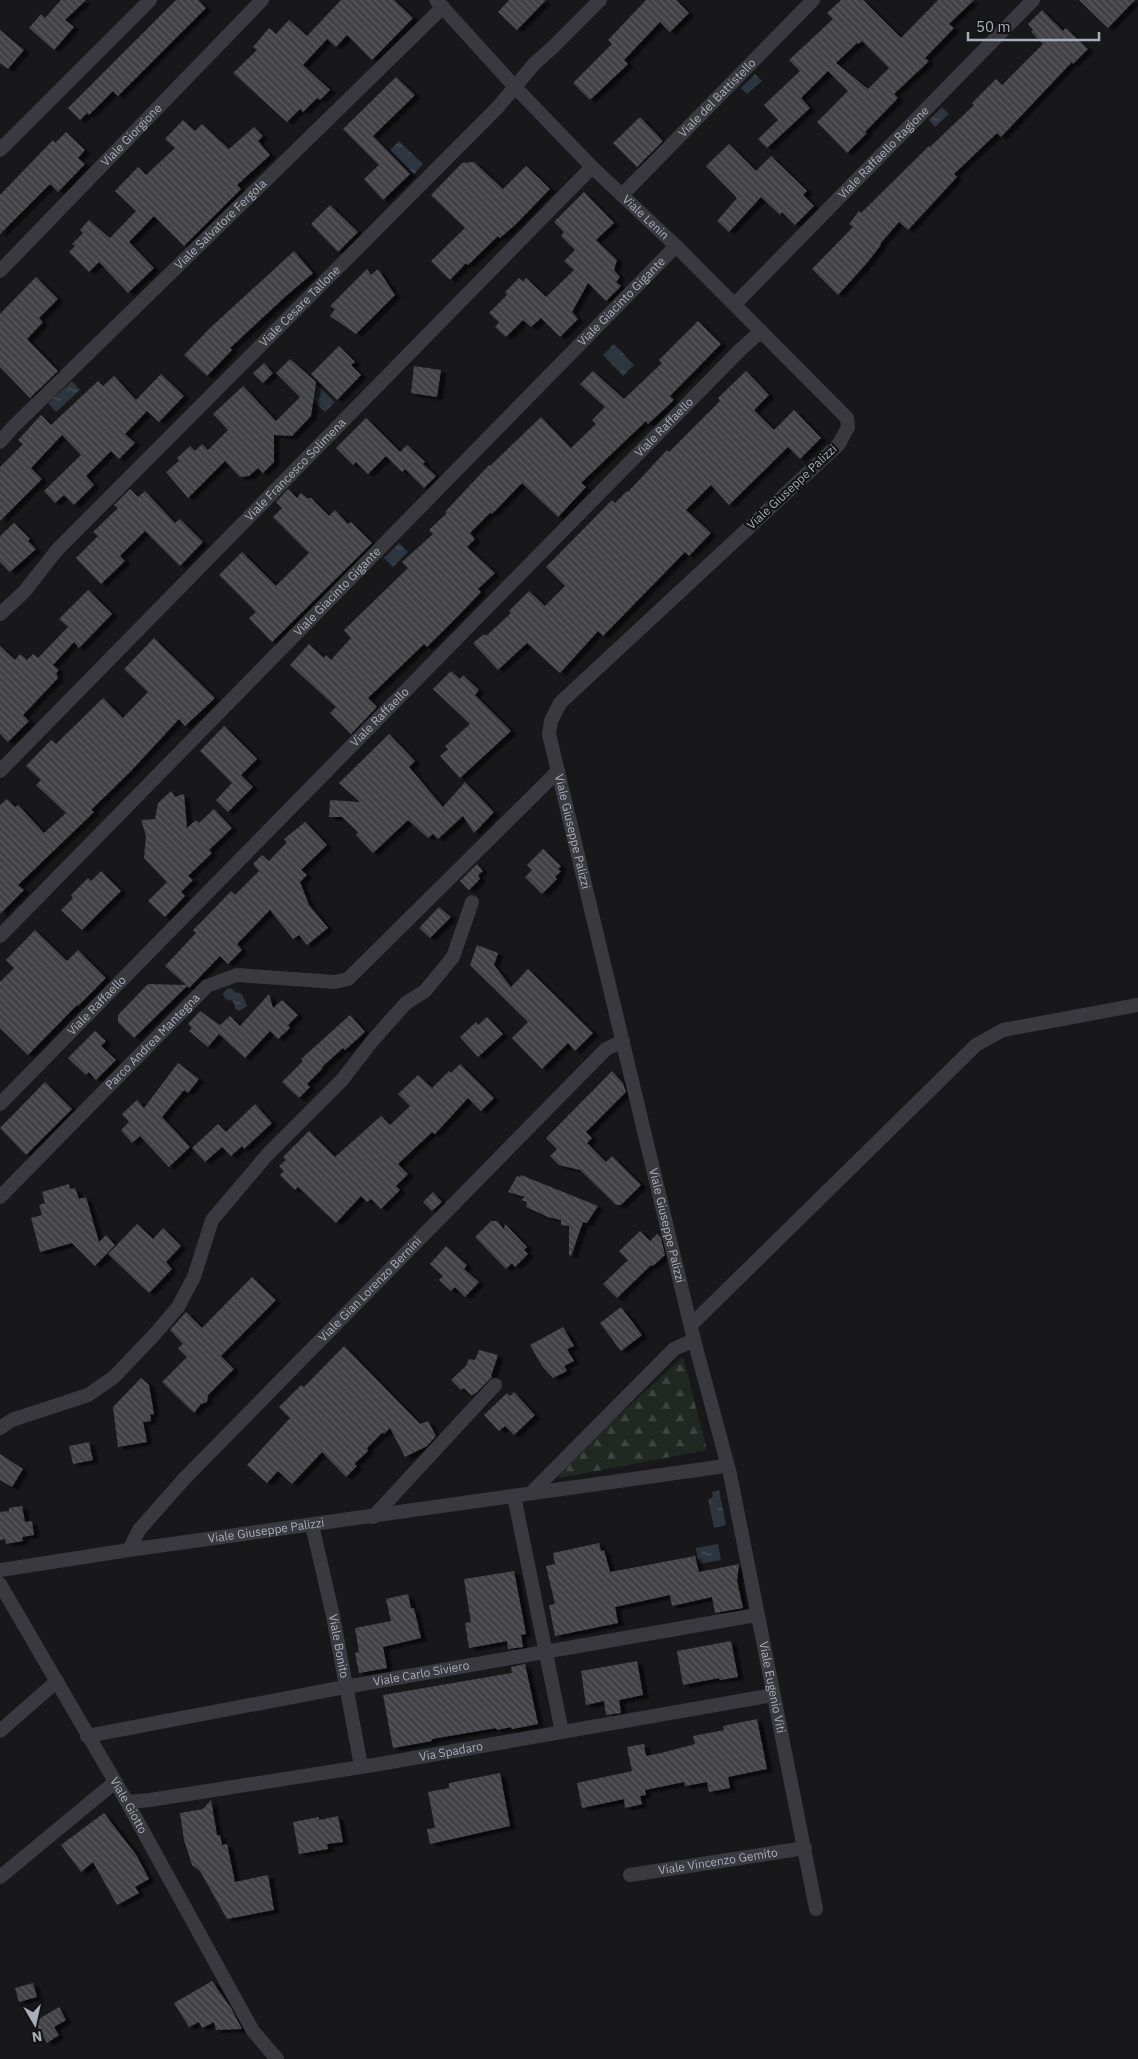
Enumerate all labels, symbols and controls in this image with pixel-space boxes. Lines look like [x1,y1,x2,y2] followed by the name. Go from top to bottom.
[968,10,1099,42] scale bar
[976,17,1011,36] text: 50 m
[675,55,759,140] street label: Viale del Battistello
[97,100,165,169] street label: Viale Giorgione
[834,103,932,202] street label: Viale Raffaello Ragione
[171,175,270,272] street label: Viale Salvatore Fergola
[619,191,672,242] street label: Viale Lenin
[574,253,668,349] street label: Viale Giacinto Gigante
[256,262,343,350] street label: Viale Cesare Tallone
[631,394,696,460] street label: Viale Raffaello
[241,414,349,524] street label: Viale Francesco Solimena
[744,441,840,532] street label: Viale Giuseppe Palizzi
[290,543,384,639] street label: Viale Giacinto Gigante
[347,684,412,750] street label: Viale Raffaello
[552,773,594,890] street label: Viale Giuseppe Palizzi
[64,972,129,1038] street label: Viale Raffaello
[102,989,203,1092] street label: Parco Andrea Mantegna
[646,1166,688,1284] street label: Viale Giuseppe Palizzi
[315,1234,424,1345] street label: Viale Gian Lorenzo Bernini
[207,1515,325,1546] street label: Viale Giuseppe Palizzi
[326,1613,352,1679] street label: Viale Bonito
[756,1640,789,1734] street label: Viale Eugenio Viti
[372,1657,471,1689] street label: Viale Carlo Siviero
[418,1738,484,1764] street label: Via Spadaro
[107,1774,151,1836] street label: Viale Giotto
[657,1844,779,1878] street label: Viale Vincenzo Gemito
[10,1999,60,2049] north arrow
[31,2027,43,2047] text: N

